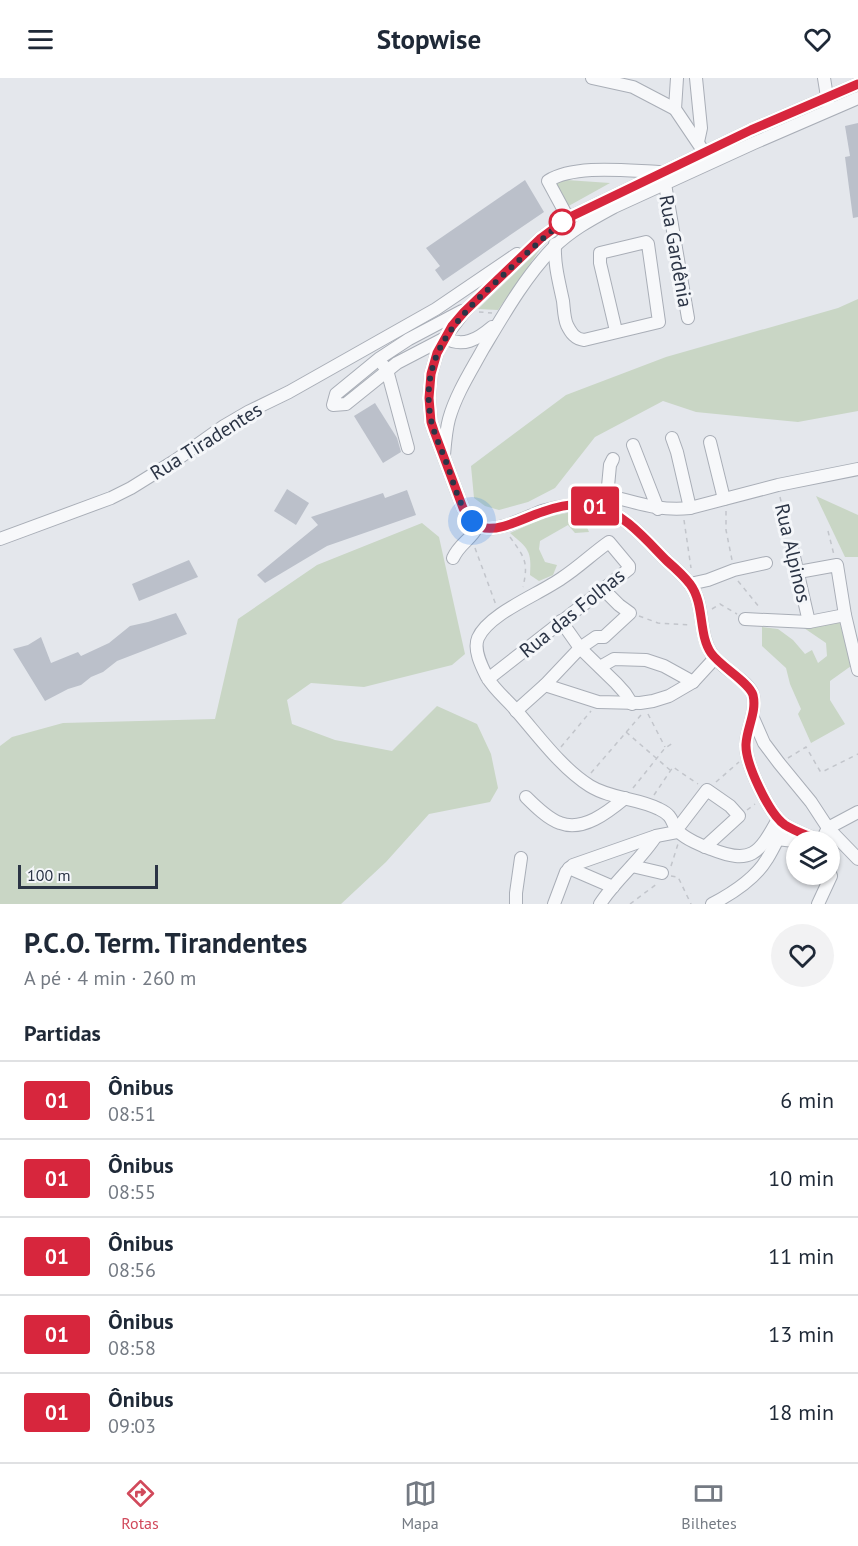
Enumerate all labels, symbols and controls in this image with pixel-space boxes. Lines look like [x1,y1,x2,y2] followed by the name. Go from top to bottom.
[377,22,481,56] text: Stopwise
[24,23,57,56] icon: menu
[801,23,834,56] icon: heart
[653,193,699,309] street label: Rua Gardênia
[549,209,575,235] unlabelled marker
[145,396,267,486] street label: Rua Tiradentes
[568,486,622,526] line badge: 01
[583,493,607,520] text: 01
[769,501,817,605] street label: Rua Alpinos
[457,506,487,536] your location
[514,563,630,663] street label: Rua das Folhas
[786,831,840,885] map controls
[786,831,840,885] button: layers
[18,862,158,890] scale bar
[27,865,70,885] text: 100 m
[24,924,307,961] text: P.C.O. Term. Tirandentes
[771,924,834,987] button: heart
[24,965,196,991] text: A pé · 4 min · 260 m
[24,1019,101,1047] text: Partidas
[108,1073,174,1101] text: Ônibus
[780,1086,834,1114] text: 6 min
[45,1087,69,1114] text: 01
[108,1101,156,1127] text: 08:51
[108,1151,174,1179] text: Ônibus
[768,1164,834,1192] text: 10 min
[45,1165,69,1192] text: 01
[108,1179,156,1205] text: 08:55
[108,1229,174,1257] text: Ônibus
[768,1242,834,1270] text: 11 min
[45,1243,69,1270] text: 01
[108,1257,156,1283] text: 08:56
[108,1307,174,1335] text: Ônibus
[768,1320,834,1348] text: 13 min
[45,1321,69,1348] text: 01
[108,1335,156,1361] text: 08:58
[108,1385,174,1413] text: Ônibus
[768,1398,834,1426] text: 18 min
[45,1399,69,1426] text: 01
[108,1413,156,1439] text: 09:03
[121,1477,159,1533] tab: Rotas
[401,1477,439,1533] tab: Mapa
[681,1477,737,1533] tab: Bilhetes

